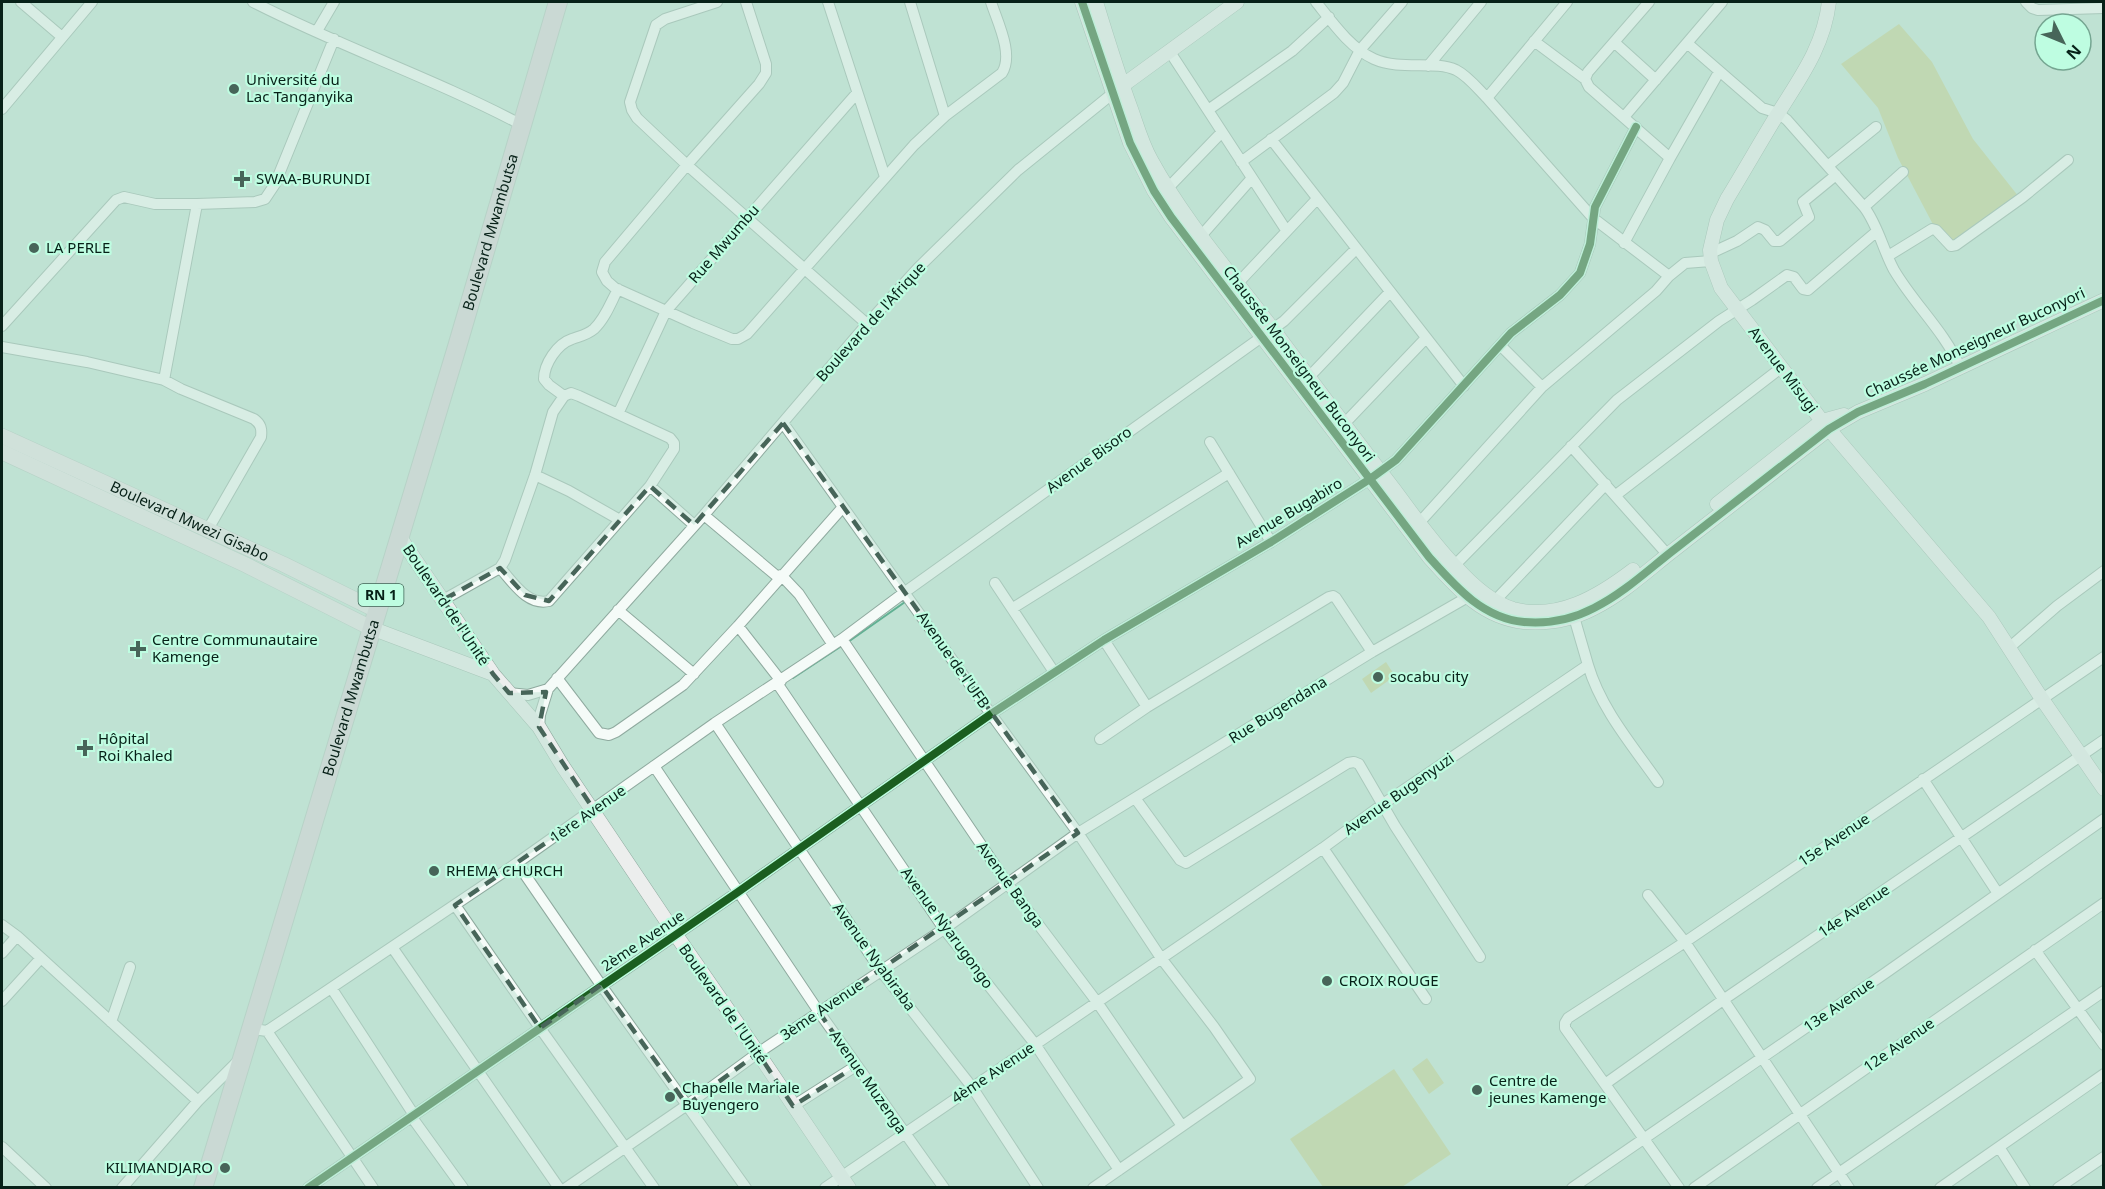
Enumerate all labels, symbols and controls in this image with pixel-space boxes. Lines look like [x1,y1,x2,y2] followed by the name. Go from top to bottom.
[2033,12,2093,72] north arrow
[2061,40,2086,64] text: N
[246,69,353,106] place label: Université du Lac Tanganyika
[227,82,241,96] marker: Université du Lac Tanganyika
[457,151,522,313] street label: Boulevard Mwambutsa
[256,168,370,188] place label: SWAA-BURUNDI
[233,170,251,188] marker: SWAA-BURUNDI
[684,200,763,287] street label: Rue Mwumbu
[46,237,110,257] place label: LA PERLE
[27,241,41,255] marker: LA PERLE
[811,257,929,386] street label: Boulevard de l'Afrique
[1219,261,1380,466] street label: Chaussée Monseigneur Buconyori
[1861,282,2088,402] street label: Chaussée Monseigneur Buconyori
[1745,322,1823,417] street label: Avenue Misugi
[1042,421,1135,497] street label: Avenue Bisoro
[1231,472,1346,552] street label: Avenue Bugabiro
[107,476,273,565] street label: Boulevard Mwezi Gisabo
[399,540,495,669] street label: Boulevard de l'Unité
[358,584,404,606] road number: RN 1
[913,607,995,712] street label: Avenue de l'UFB
[317,617,383,778] street label: Boulevard Mwambutsa
[152,629,318,666] place label: Centre Communautaire Kamenge
[129,640,147,658] marker: Centre Communautaire Kamenge
[1390,666,1469,686] place label: socabu city
[1371,670,1385,684] marker: socabu city
[1225,671,1330,747] street label: Rue Bugendana
[98,728,173,765] place label: Hôpital Roi Khaled
[76,739,94,757] marker: Hôpital Roi Khaled
[1339,748,1458,839] street label: Avenue Bugenyuzi
[546,780,629,847] street label: 1ère Avenue
[1794,808,1873,870] street label: 15e Avenue
[973,837,1049,931] street label: Avenue Banga
[446,860,563,880] place label: RHEMA CHURCH
[897,863,999,992] street label: Avenue Nyarugongo
[427,864,441,878] marker: RHEMA CHURCH
[1814,879,1893,941] street label: 14e Avenue
[829,898,921,1015] street label: Avenue Nyabiraba
[597,905,688,975] street label: 2ème Avenue
[675,940,773,1067] street label: Boulevard de l'Unité
[1339,970,1439,990] place label: CROIX ROUGE
[1799,972,1878,1036] street label: 13e Avenue
[776,974,867,1044] street label: 3ème Avenue
[1320,974,1334,988] marker: CROIX ROUGE
[1859,1012,1938,1076] street label: 12e Avenue
[826,1026,912,1137] street label: Avenue Muzenga
[947,1037,1038,1107] street label: 4ème Avenue
[1488,1070,1607,1107] place label: Centre de jeunes Kamenge
[682,1077,800,1114] place label: Chapelle Mariale Buyengero
[1470,1083,1484,1097] marker: Centre de jeunes Kamenge
[663,1090,677,1104] marker: Chapelle Mariale Buyengero
[105,1157,213,1177] place label: KILIMANDJARO
[218,1161,232,1175] marker: KILIMANDJARO

